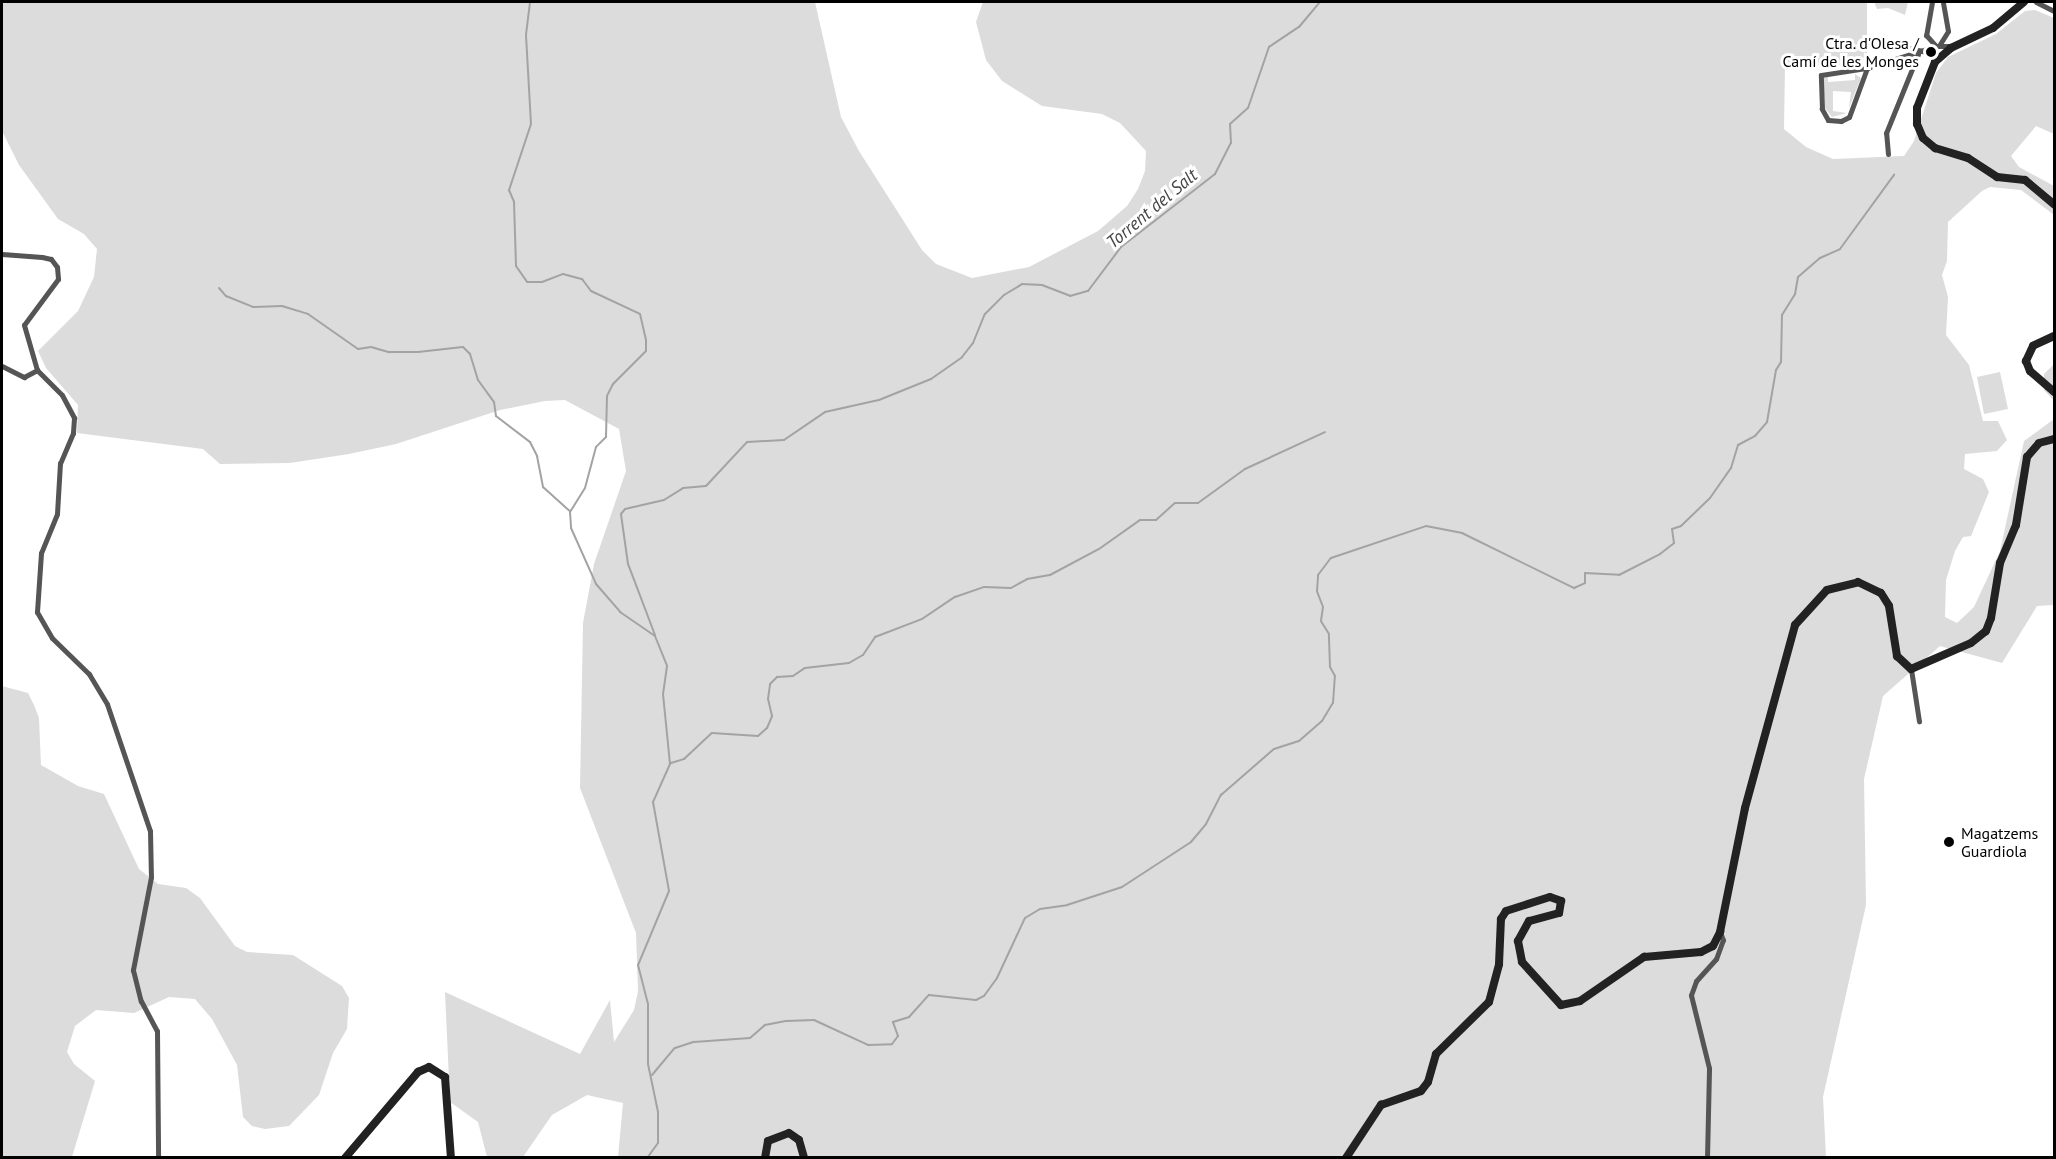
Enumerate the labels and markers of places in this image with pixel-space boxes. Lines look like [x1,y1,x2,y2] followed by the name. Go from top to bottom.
[1782,33,1919,71] place label: Ctra. d'Olesa / Camí de les Monges
[1924,45,1938,59] marker: Ctra. d'Olesa / Camí de les Monges
[1961,823,2038,861] place label: Magatzems Guardiola
[1942,835,1956,849] marker: Magatzems Guardiola

